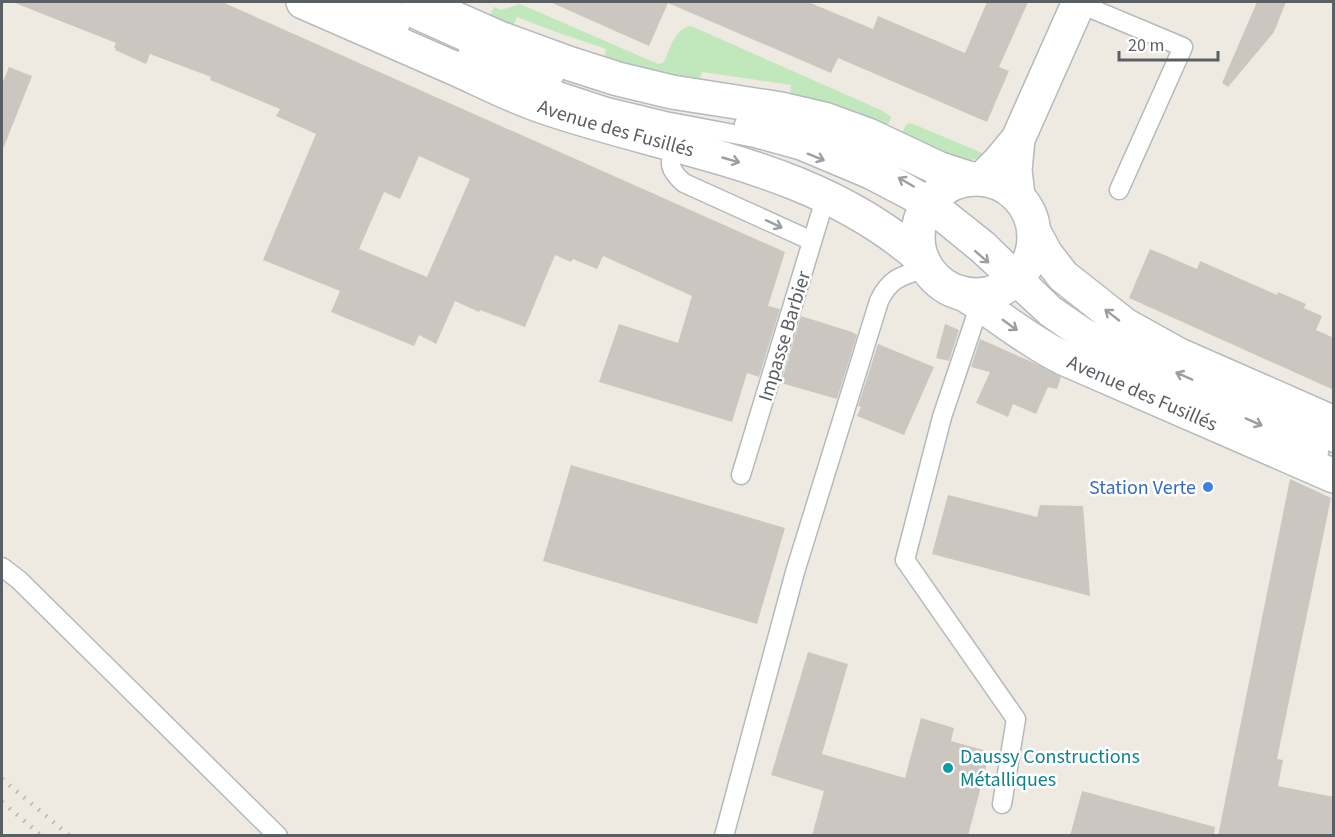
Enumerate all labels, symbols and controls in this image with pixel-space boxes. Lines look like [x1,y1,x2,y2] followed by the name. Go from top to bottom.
[1119,24,1218,62] scale bar
[1128,33,1164,58] text: 20 m
[534,93,697,165] street label: Avenue des Fusillés
[807,152,825,163] one-way arrow
[721,155,740,166] one-way arrow
[898,176,915,188] one-way arrow
[764,218,782,230] one-way arrow
[974,250,989,264] one-way arrow
[752,268,818,405] street label: Impasse Barbier
[1104,308,1120,321] one-way arrow
[1002,319,1018,332] one-way arrow
[1063,349,1222,439] street label: Avenue des Fusillés
[1176,369,1194,381] one-way arrow
[1244,417,1262,428] one-way arrow
[1089,474,1196,502] place label: Station Verte
[1201,480,1215,494] marker: Station Verte
[960,743,1140,794] place label: Daussy Constructions Métalliques
[941,761,955,775] marker: Daussy Constructions Métalliques

